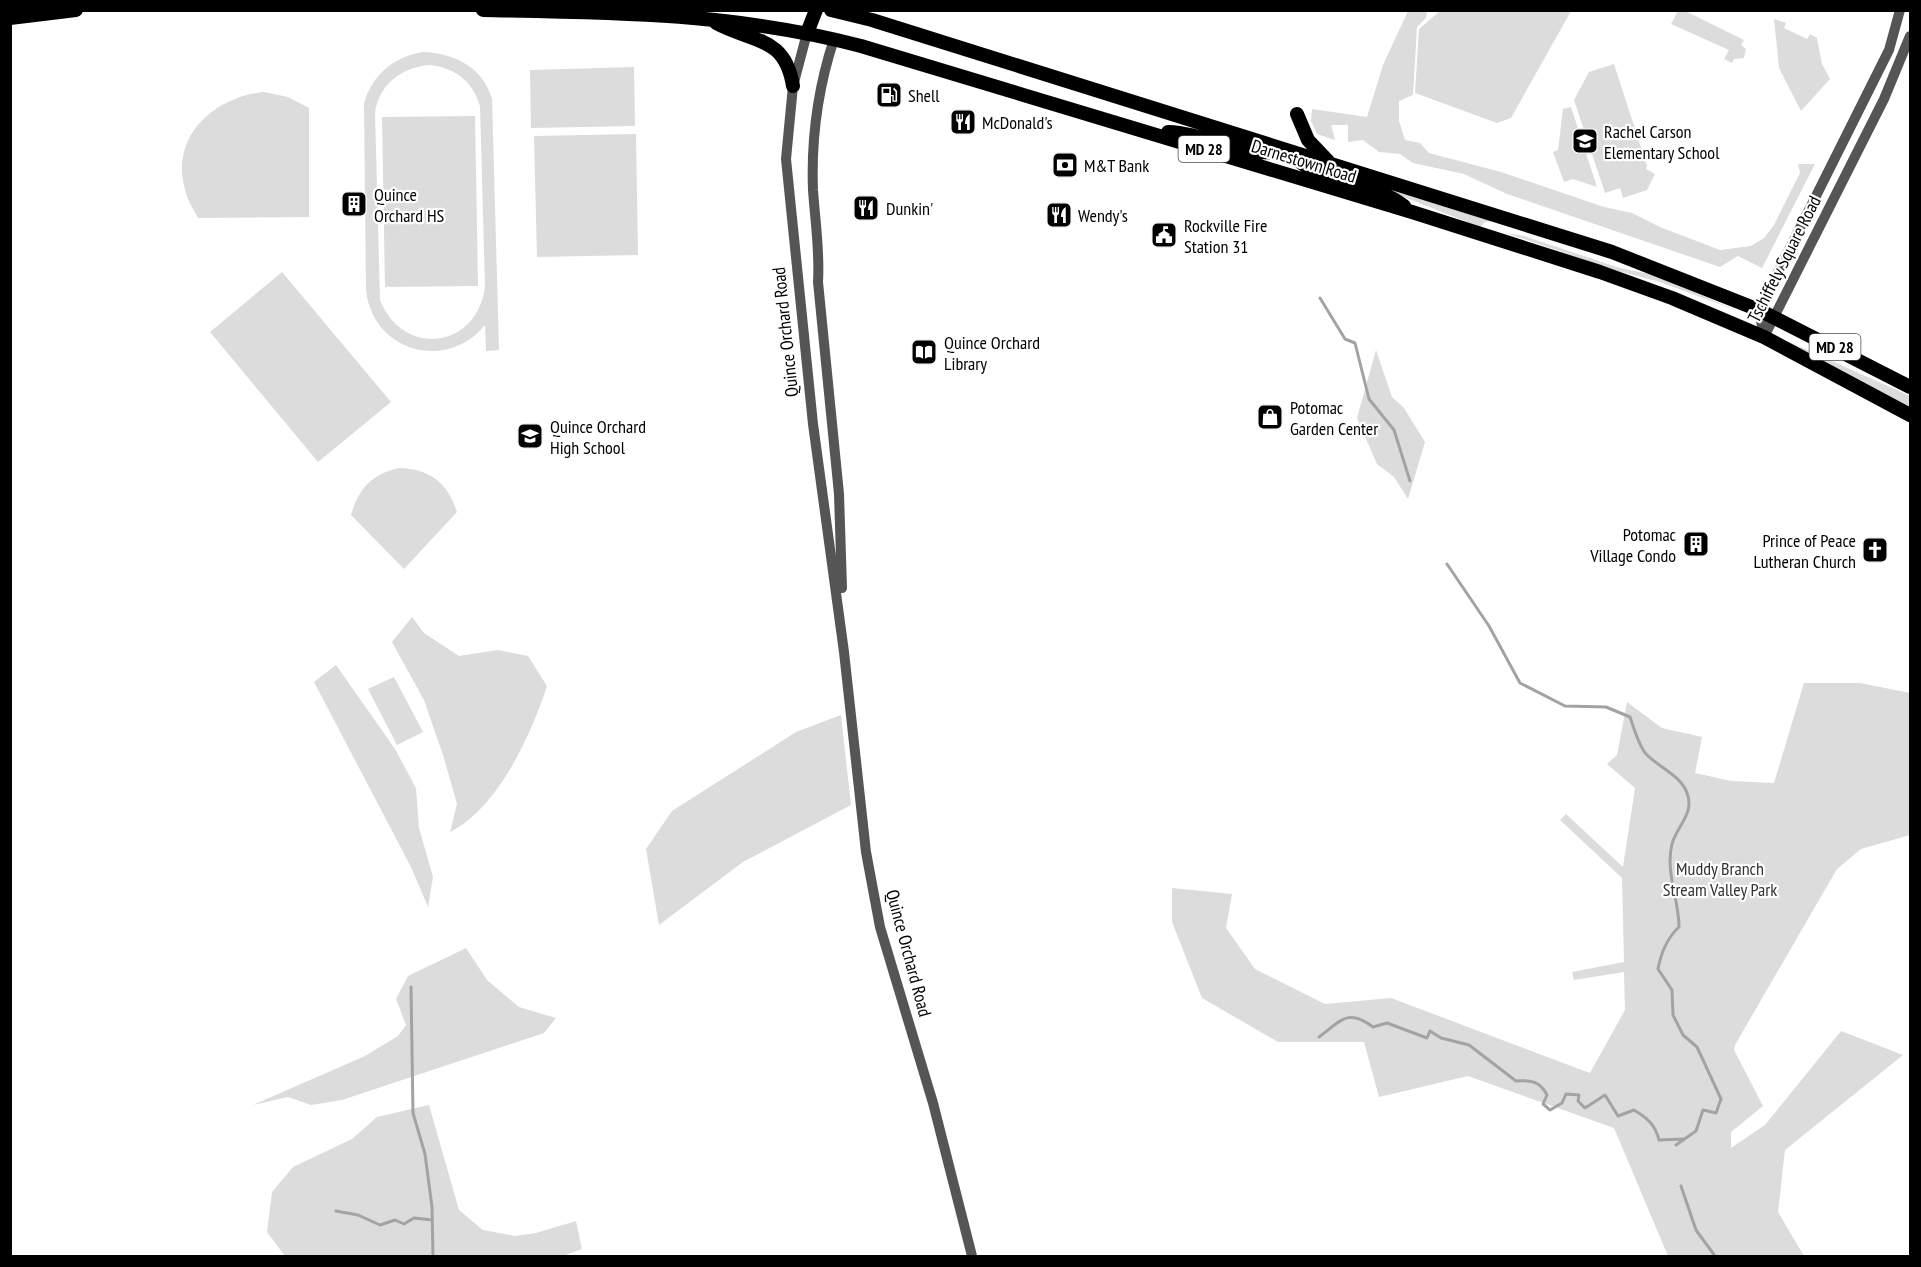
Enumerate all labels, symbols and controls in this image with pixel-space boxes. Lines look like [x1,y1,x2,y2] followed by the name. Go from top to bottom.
[874,80,904,110] fuel station icon: Shell
[908,84,940,107] place label: Shell
[948,107,978,137] restaurant icon: McDonald's
[982,111,1053,134] place label: McDonald's
[1604,120,1720,164] place label: Rachel Carson Elementary School
[1570,126,1600,156] school or university icon: Rachel Carson Elementary School
[1249,134,1359,188] street label: Darnestown Road
[1178,136,1230,162] road number: MD 28
[1050,150,1080,180] bank icon: M&T Bank
[1084,154,1149,177] place label: M&T Bank
[374,183,445,227] place label: Quince Orchard HS
[339,189,369,219] building icon: Quince Orchard HS
[1742,192,1826,326] street label: Tschiffely Square Road
[851,193,881,223] restaurant icon: Dunkin'
[886,197,933,220] place label: Dunkin'
[1044,200,1074,230] restaurant icon: Wendy's
[1078,204,1128,227] place label: Wendy's
[1184,214,1267,258] place label: Rockville Fire Station 31
[1149,220,1179,250] public building icon: Rockville Fire Station 31
[767,266,803,398] street label: Quince Orchard Road
[944,331,1040,375] place label: Quince Orchard Library
[1810,334,1860,360] road number: MD 28
[909,337,939,367] library icon: Quince Orchard Library
[1290,396,1378,440] place label: Potomac Garden Center
[1255,402,1285,432] shop icon: Potomac Garden Center
[550,415,646,459] place label: Quince Orchard High School
[515,421,545,451] school or university icon: Quince Orchard High School
[1589,523,1677,567] place label: Potomac Village Condo
[1681,529,1711,559] building icon: Potomac Village Condo
[1754,529,1856,573] place label: Prince of Peace Lutheran Church
[1860,535,1890,565] church icon: Prince of Peace Lutheran Church
[1663,857,1777,901] park label: Muddy Branch Stream Valley Park
[881,887,937,1019] street label: Quince Orchard Road

